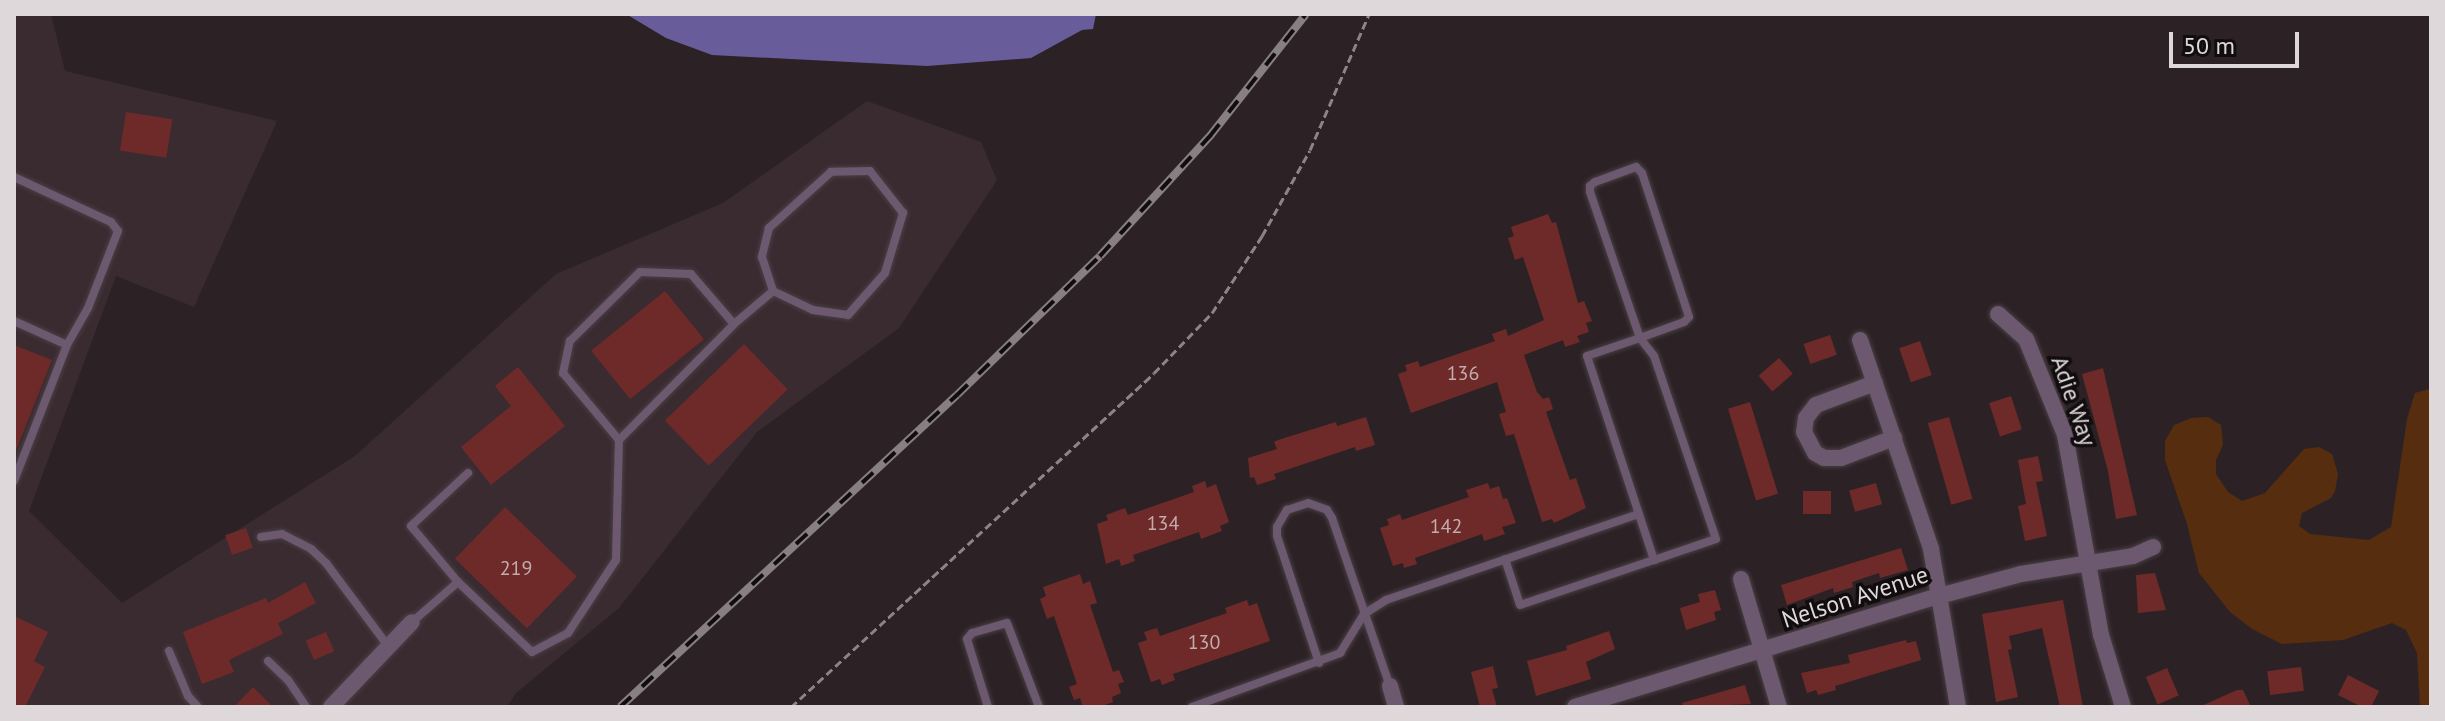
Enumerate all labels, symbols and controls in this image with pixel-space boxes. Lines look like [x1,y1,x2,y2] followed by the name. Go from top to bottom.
[2173,16,2303,66] scale bar
[2183,30,2235,61] text: 50 m
[2045,352,2103,450] street label: Adie Way
[1447,361,1479,385] house number: 136
[1147,511,1179,535] house number: 134
[1430,514,1462,538] house number: 142
[500,556,532,580] house number: 219
[1778,560,1932,634] street label: Nelson Avenue
[1188,630,1220,654] house number: 130

